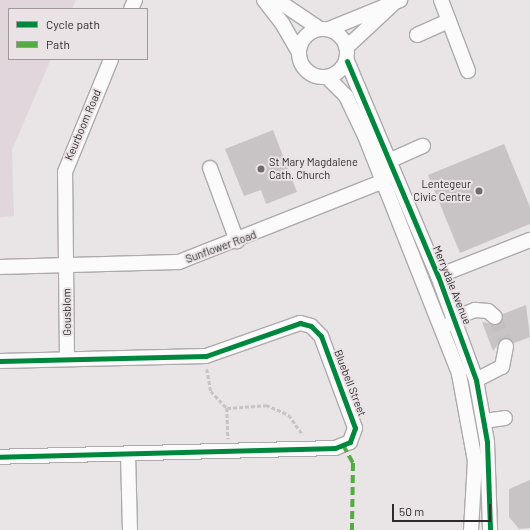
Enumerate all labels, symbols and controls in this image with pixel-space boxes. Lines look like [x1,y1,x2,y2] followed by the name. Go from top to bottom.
[8,8,148,60] legend
[46,17,100,31] text: Cycle path
[46,37,70,51] text: Path
[62,88,104,162] street label: Keurboom Road
[269,156,358,182] place label: St Mary Magdalene Cath. Church
[256,164,266,174] marker: St Mary Magdalene Cath. Church
[413,178,471,204] place label: Lentegeur Civic Centre
[474,186,484,196] marker: Lentegeur Civic Centre
[184,228,258,266] street label: Sunflower Road
[430,244,474,326] street label: Merrydale Avenue
[60,288,74,336] street label: Gousblom
[331,348,369,418] street label: Bluebell Street
[394,496,493,522] scale bar
[399,504,424,518] text: 50 m

